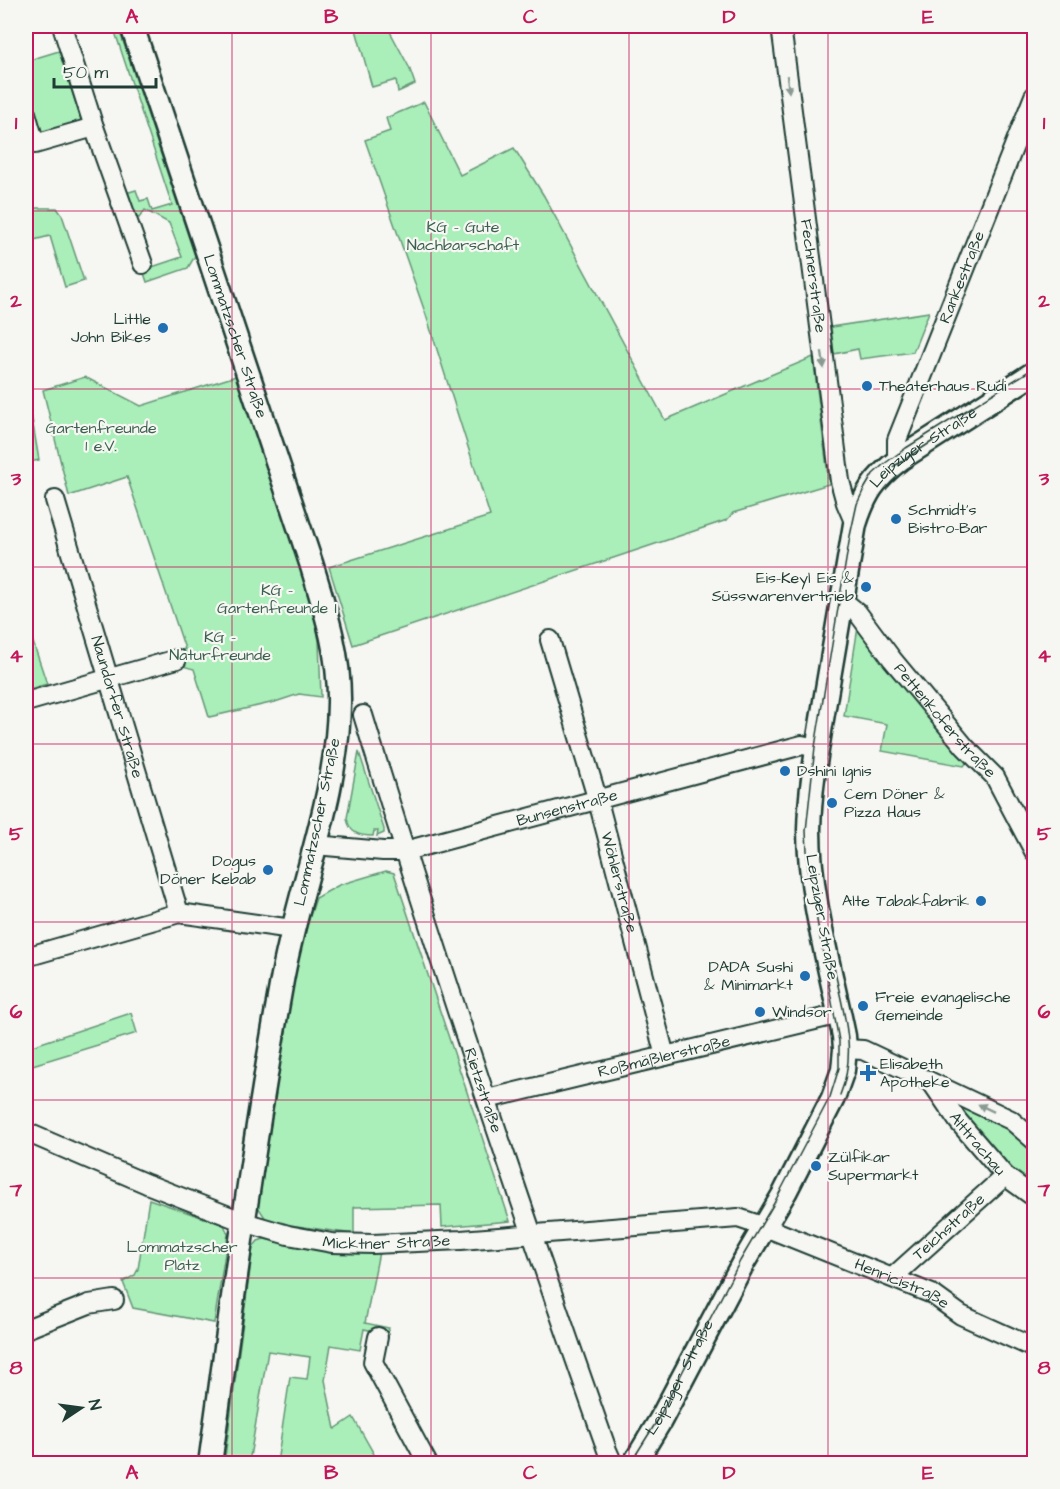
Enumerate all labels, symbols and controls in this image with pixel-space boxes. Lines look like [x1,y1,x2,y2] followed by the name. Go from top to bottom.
[126,3,139,31] text: A
[324,3,339,31] text: B
[523,3,538,31] text: C
[723,3,736,31] text: D
[922,3,934,31] text: E
[54,51,156,89] scale bar
[63,60,108,85] text: 50 m
[783,74,793,93] one-way arrow
[15,109,18,137] text: 1
[1043,109,1046,137] text: 1
[407,216,520,256] park label: KG - Gute Nachbarschaft
[795,218,832,335] street label: Fechnerstraße
[934,228,990,327] street label: Rankestraße
[198,252,273,421] street label: Lommatzscher Straße
[9,287,22,315] text: 2
[1037,287,1050,315] text: 2
[71,308,151,348] place label: Little John Bikes
[156,321,170,335] marker: Little John Bikes
[819,351,828,370] one-way arrow
[879,375,1007,397] place label: Theaterhaus Rudi
[860,379,874,393] marker: Theaterhaus Rudi
[864,401,981,492] street label: Leipziger Straße
[45,417,157,457] park label: Gartenfreunde 1 e.V.
[10,465,22,493] text: 3
[1038,465,1050,493] text: 3
[908,499,988,539] place label: Schmidt's Bistro-Bar
[889,512,903,526] marker: Schmidt's Bistro-Bar
[712,567,854,607] place label: Eis-Keyl Eis & Süsswarenvertrieb
[217,579,337,619] park label: KG - Gartenfreunde I
[859,580,873,594] marker: Eis-Keyl Eis & Süsswarenvertrieb
[169,626,271,666] park label: KG - Naturfreunde
[85,633,149,781] street label: Naundorfer Straße
[9,642,23,670] text: 4
[1037,642,1051,670] text: 4
[889,658,1001,783] street label: Pettenkoferstraße
[288,736,346,908] street label: Lommatzscher Straße
[797,760,872,783] place label: Dshini Ignis
[778,764,792,778] marker: Dshini Ignis
[844,783,945,823] place label: Cem Döner & Pizza Haus
[514,784,620,832] street label: Bunsenstraße
[825,796,839,810] marker: Cem Döner & Pizza Haus
[9,820,24,848] text: 5
[1037,820,1052,848] text: 5
[596,829,643,935] street label: Wöhlerstraße
[160,850,256,890] place label: Dogus Döner Kebab
[799,852,844,982] street label: Leipziger Straße
[261,863,275,877] marker: Dogus Döner Kebab
[842,890,969,912] place label: Alte Tabakfabrik
[974,894,988,908] marker: Alte Tabakfabrik
[704,956,794,996] place label: DADA Sushi & Minimarkt
[798,969,812,983] marker: DADA Sushi & Minimarkt
[875,986,1011,1026] place label: Freie evangelische Gemeinde
[10,998,23,1026] text: 6
[1038,998,1051,1026] text: 6
[856,999,870,1013] marker: Freie evangelische Gemeinde
[772,1001,832,1023] place label: Windsor
[753,1005,767,1019] marker: Windsor
[596,1030,733,1083] street label: Roßmäßlerstraße
[459,1045,508,1136] street label: Rietzstraße
[880,1053,950,1093] place label: Elisabeth Apotheke
[861,1066,875,1080] marker: Elisabeth Apotheke
[978,1103,995,1112] one-way arrow
[944,1108,1011,1180] street label: Alttrachau
[828,1146,919,1186] place label: Zülfikar Supermarkt
[809,1159,823,1173] marker: Zülfikar Supermarkt
[9,1176,23,1204] text: 7
[1037,1176,1051,1204] text: 7
[908,1188,990,1265] street label: Teichstraße
[321,1229,451,1255] street label: Micktner Straße
[126,1236,238,1276] park label: Lommatzscher Platz
[851,1253,954,1314] street label: Henricistraße
[640,1315,719,1439] street label: Leipziger Straße
[10,1354,23,1382] text: 8
[1038,1354,1051,1382] text: 8
[51,1378,111,1438] north arrow
[83,1397,106,1412] text: N
[126,1459,139,1487] text: A
[324,1459,339,1487] text: B
[523,1459,538,1487] text: C
[723,1459,736,1487] text: D
[922,1459,934,1487] text: E

